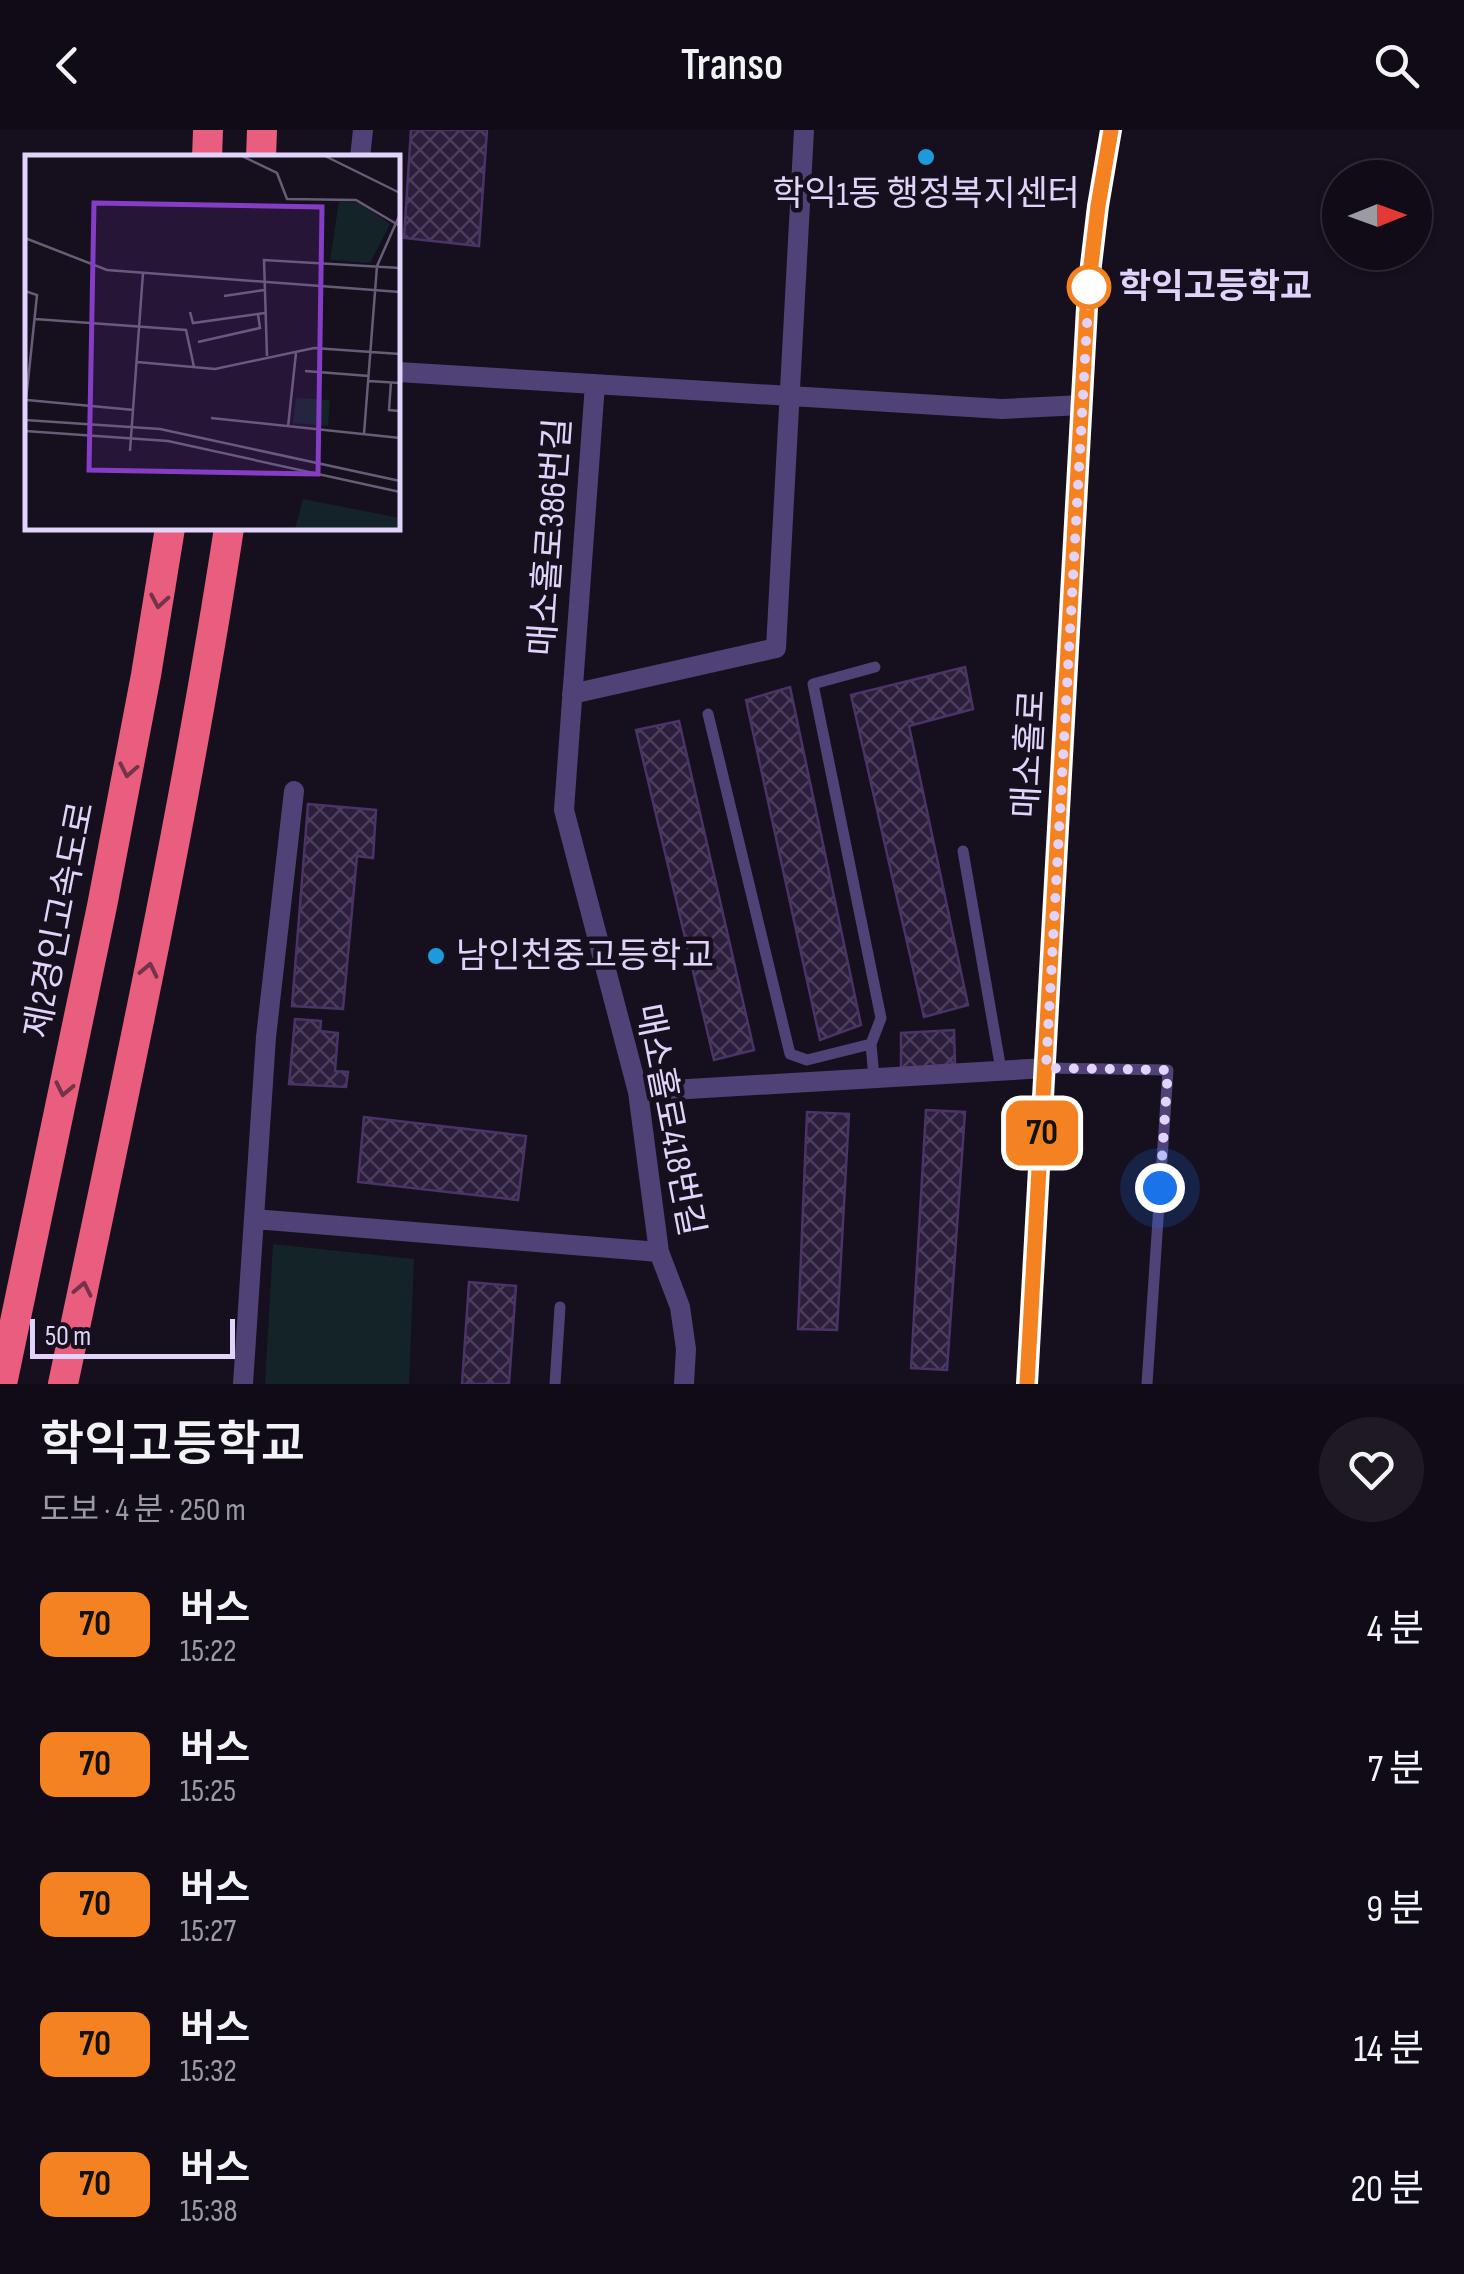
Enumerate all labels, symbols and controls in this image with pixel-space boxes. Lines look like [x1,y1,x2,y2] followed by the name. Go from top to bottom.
[40,38,95,93] icon: back
[681,38,783,93] text: Transo
[1369,38,1424,93] icon: search
[915,146,937,168] marker: 학익1동 행정복지센터
[25,155,400,530] inset map
[1322,160,1432,270] north arrow
[1322,160,1432,270] map controls
[772,173,1080,216] place label: 학익1동 행정복지센터
[1068,266,1110,308] marker: 학익고등학교
[1119,266,1312,309] place label: 학익고등학교
[521,417,581,657] street label: 매소홀로386번길
[149,593,170,609] one-way arrow
[1005,689,1055,819] street label: 매소홀로
[118,762,139,779] one-way arrow
[16,798,104,1042] street label: 제2경인고속도로
[456,935,714,978] place label: 남인천중고등학교
[425,945,447,967] marker: 남인천중고등학교
[138,962,159,979] one-way arrow
[625,1000,713,1240] street label: 매소홀로418번길
[54,1080,75,1097] one-way arrow
[997,1100,1087,1166] line badge: 70
[1026,1112,1058,1155] text: 70
[1135,1163,1185,1213] your location
[72,1280,93,1297] one-way arrow
[30,1314,235,1358] scale bar
[45,1320,91,1353] text: 50 m
[40,1417,305,1474] text: 학익고등학교
[1319,1417,1424,1522] button: heart
[40,1491,246,1530] text: 도보 · 4 분 · 250 m
[180,1587,250,1632] text: 버스
[79,1603,111,1646] text: 70
[1367,1607,1424,1652] text: 4 분
[180,1632,236,1671] text: 15:22
[180,1727,250,1772] text: 버스
[79,1743,111,1786] text: 70
[1368,1747,1424,1792] text: 7 분
[180,1772,236,1811] text: 15:25
[180,1867,250,1912] text: 버스
[79,1883,111,1926] text: 70
[1366,1887,1424,1932] text: 9 분
[180,1912,236,1951] text: 15:27
[180,2007,250,2052] text: 버스
[79,2023,111,2066] text: 70
[1354,2027,1424,2072] text: 14 분
[180,2052,237,2091] text: 15:32
[180,2147,250,2192] text: 버스
[79,2163,111,2206] text: 70
[1350,2167,1424,2212] text: 20 분
[180,2192,238,2231] text: 15:38

